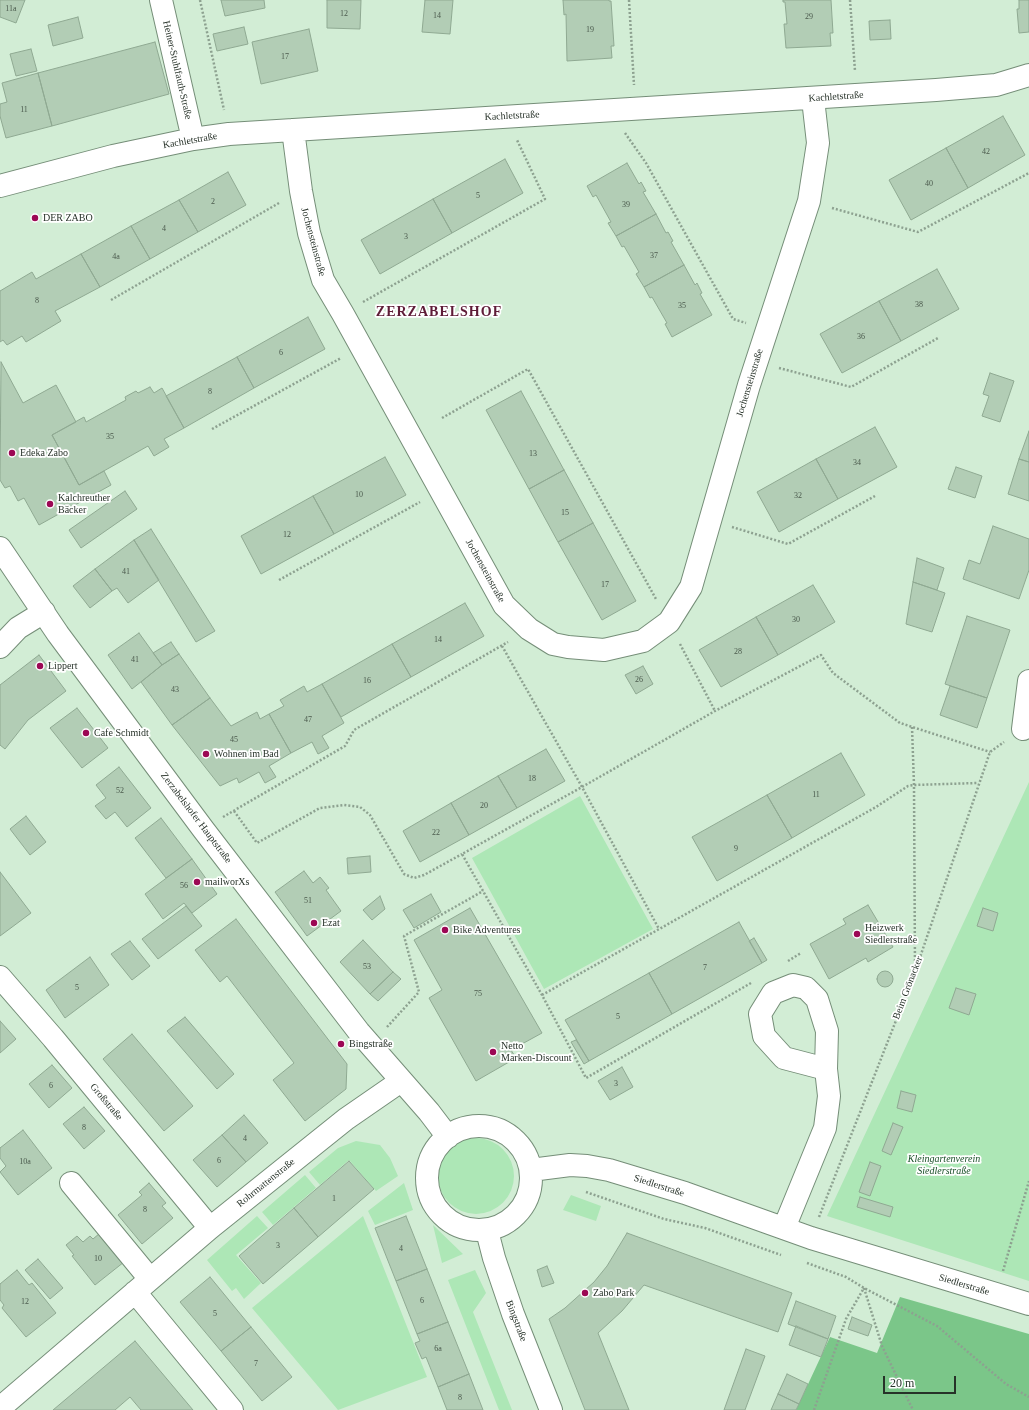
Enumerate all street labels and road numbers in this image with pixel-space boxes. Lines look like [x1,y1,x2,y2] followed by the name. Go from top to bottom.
[160,20,194,120] street label: Heiner-Stuhlfauth-Straße
[808,89,864,105] street label: Kachletstraße
[484,109,540,123] street label: Kachletstraße
[162,130,218,152] street label: Kachletstraße
[298,206,328,278] street label: Jochensteinstraße
[734,348,766,418] street label: Jochensteinstraße
[463,537,507,605] street label: Jochensteinstraße
[158,770,234,866] street label: Zerzabelshofer Hauptstraße
[891,955,925,1021] street label: Beim Grönacker
[87,1081,125,1123] street label: Großstraße
[235,1156,297,1210] street label: Rohrmattenstraße
[632,1172,686,1200] street label: Siedlerstraße
[937,1272,991,1298] street label: Siedlerstraße
[503,1299,529,1343] street label: Bingstraße

